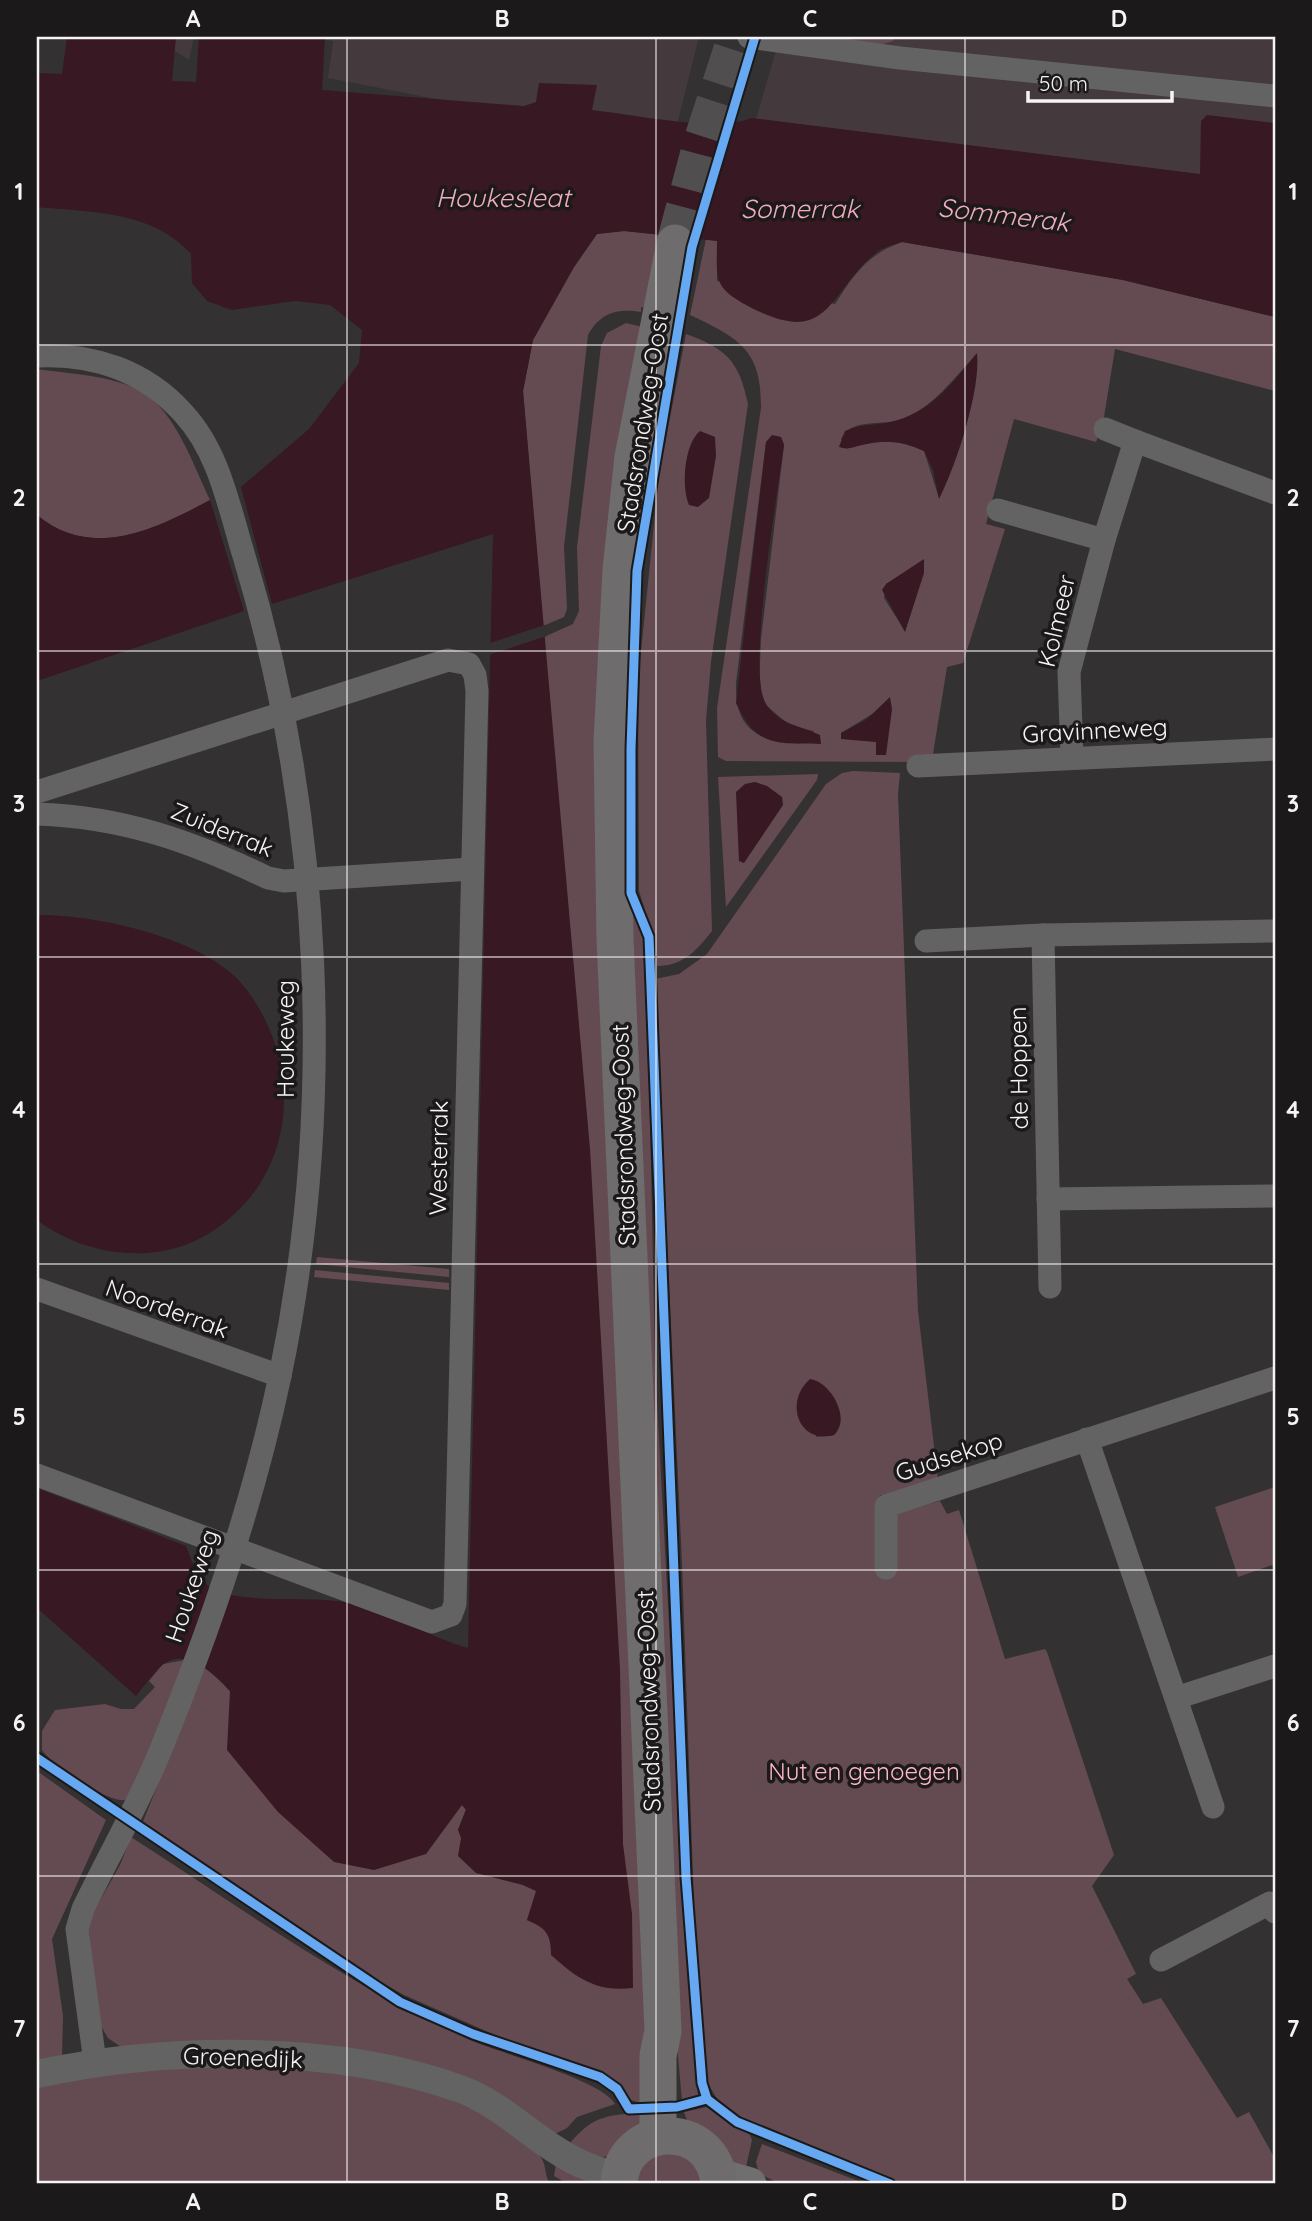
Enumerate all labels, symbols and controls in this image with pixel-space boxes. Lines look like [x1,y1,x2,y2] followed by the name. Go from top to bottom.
[186,4,201,33] text: A
[494,4,510,33] text: B
[803,4,817,33] text: C
[1111,4,1127,33] text: D
[1028,60,1172,104] scale bar
[1039,70,1088,96] text: 50 m
[15,177,23,206] text: 1
[1289,177,1297,206] text: 1
[436,181,573,214] water label: Houkesleat
[937,190,1074,239] water label: Sommerak
[741,192,861,225] water label: Somerrak
[610,311,674,535] street label: Stadsrondweg-Oost
[12,483,26,512] text: 2
[1286,483,1300,512] text: 2
[1031,572,1081,670] street label: Kolmeer
[1022,711,1168,749] street label: Gravinneweg
[13,789,25,818] text: 3
[1287,789,1299,818] text: 3
[167,795,278,863] street label: Zuiderrak
[270,980,300,1098] street label: Houkeweg
[1002,1006,1034,1130] street label: de Hoppen
[604,1024,642,1246] street label: Stadsrondweg-Oost
[12,1095,26,1124] text: 4
[1286,1095,1300,1124] text: 4
[422,1100,454,1216] street label: Westerrak
[102,1272,233,1344] street label: Noorderrak
[12,1402,26,1431] text: 5
[1286,1402,1300,1431] text: 5
[891,1425,1006,1487] street label: Gudsekop
[158,1525,224,1646] street label: Houkeweg
[629,1590,667,1812] street label: Stadsrondweg-Oost
[13,1708,25,1737] text: 6
[1287,1708,1299,1737] text: 6
[768,1756,960,1786] park label: Nut en genoegen
[13,2014,26,2043] text: 7
[1287,2014,1300,2043] text: 7
[183,2040,303,2074] street label: Groenedijk
[186,2187,201,2216] text: A
[494,2187,510,2216] text: B
[803,2187,817,2216] text: C
[1111,2187,1127,2216] text: D

